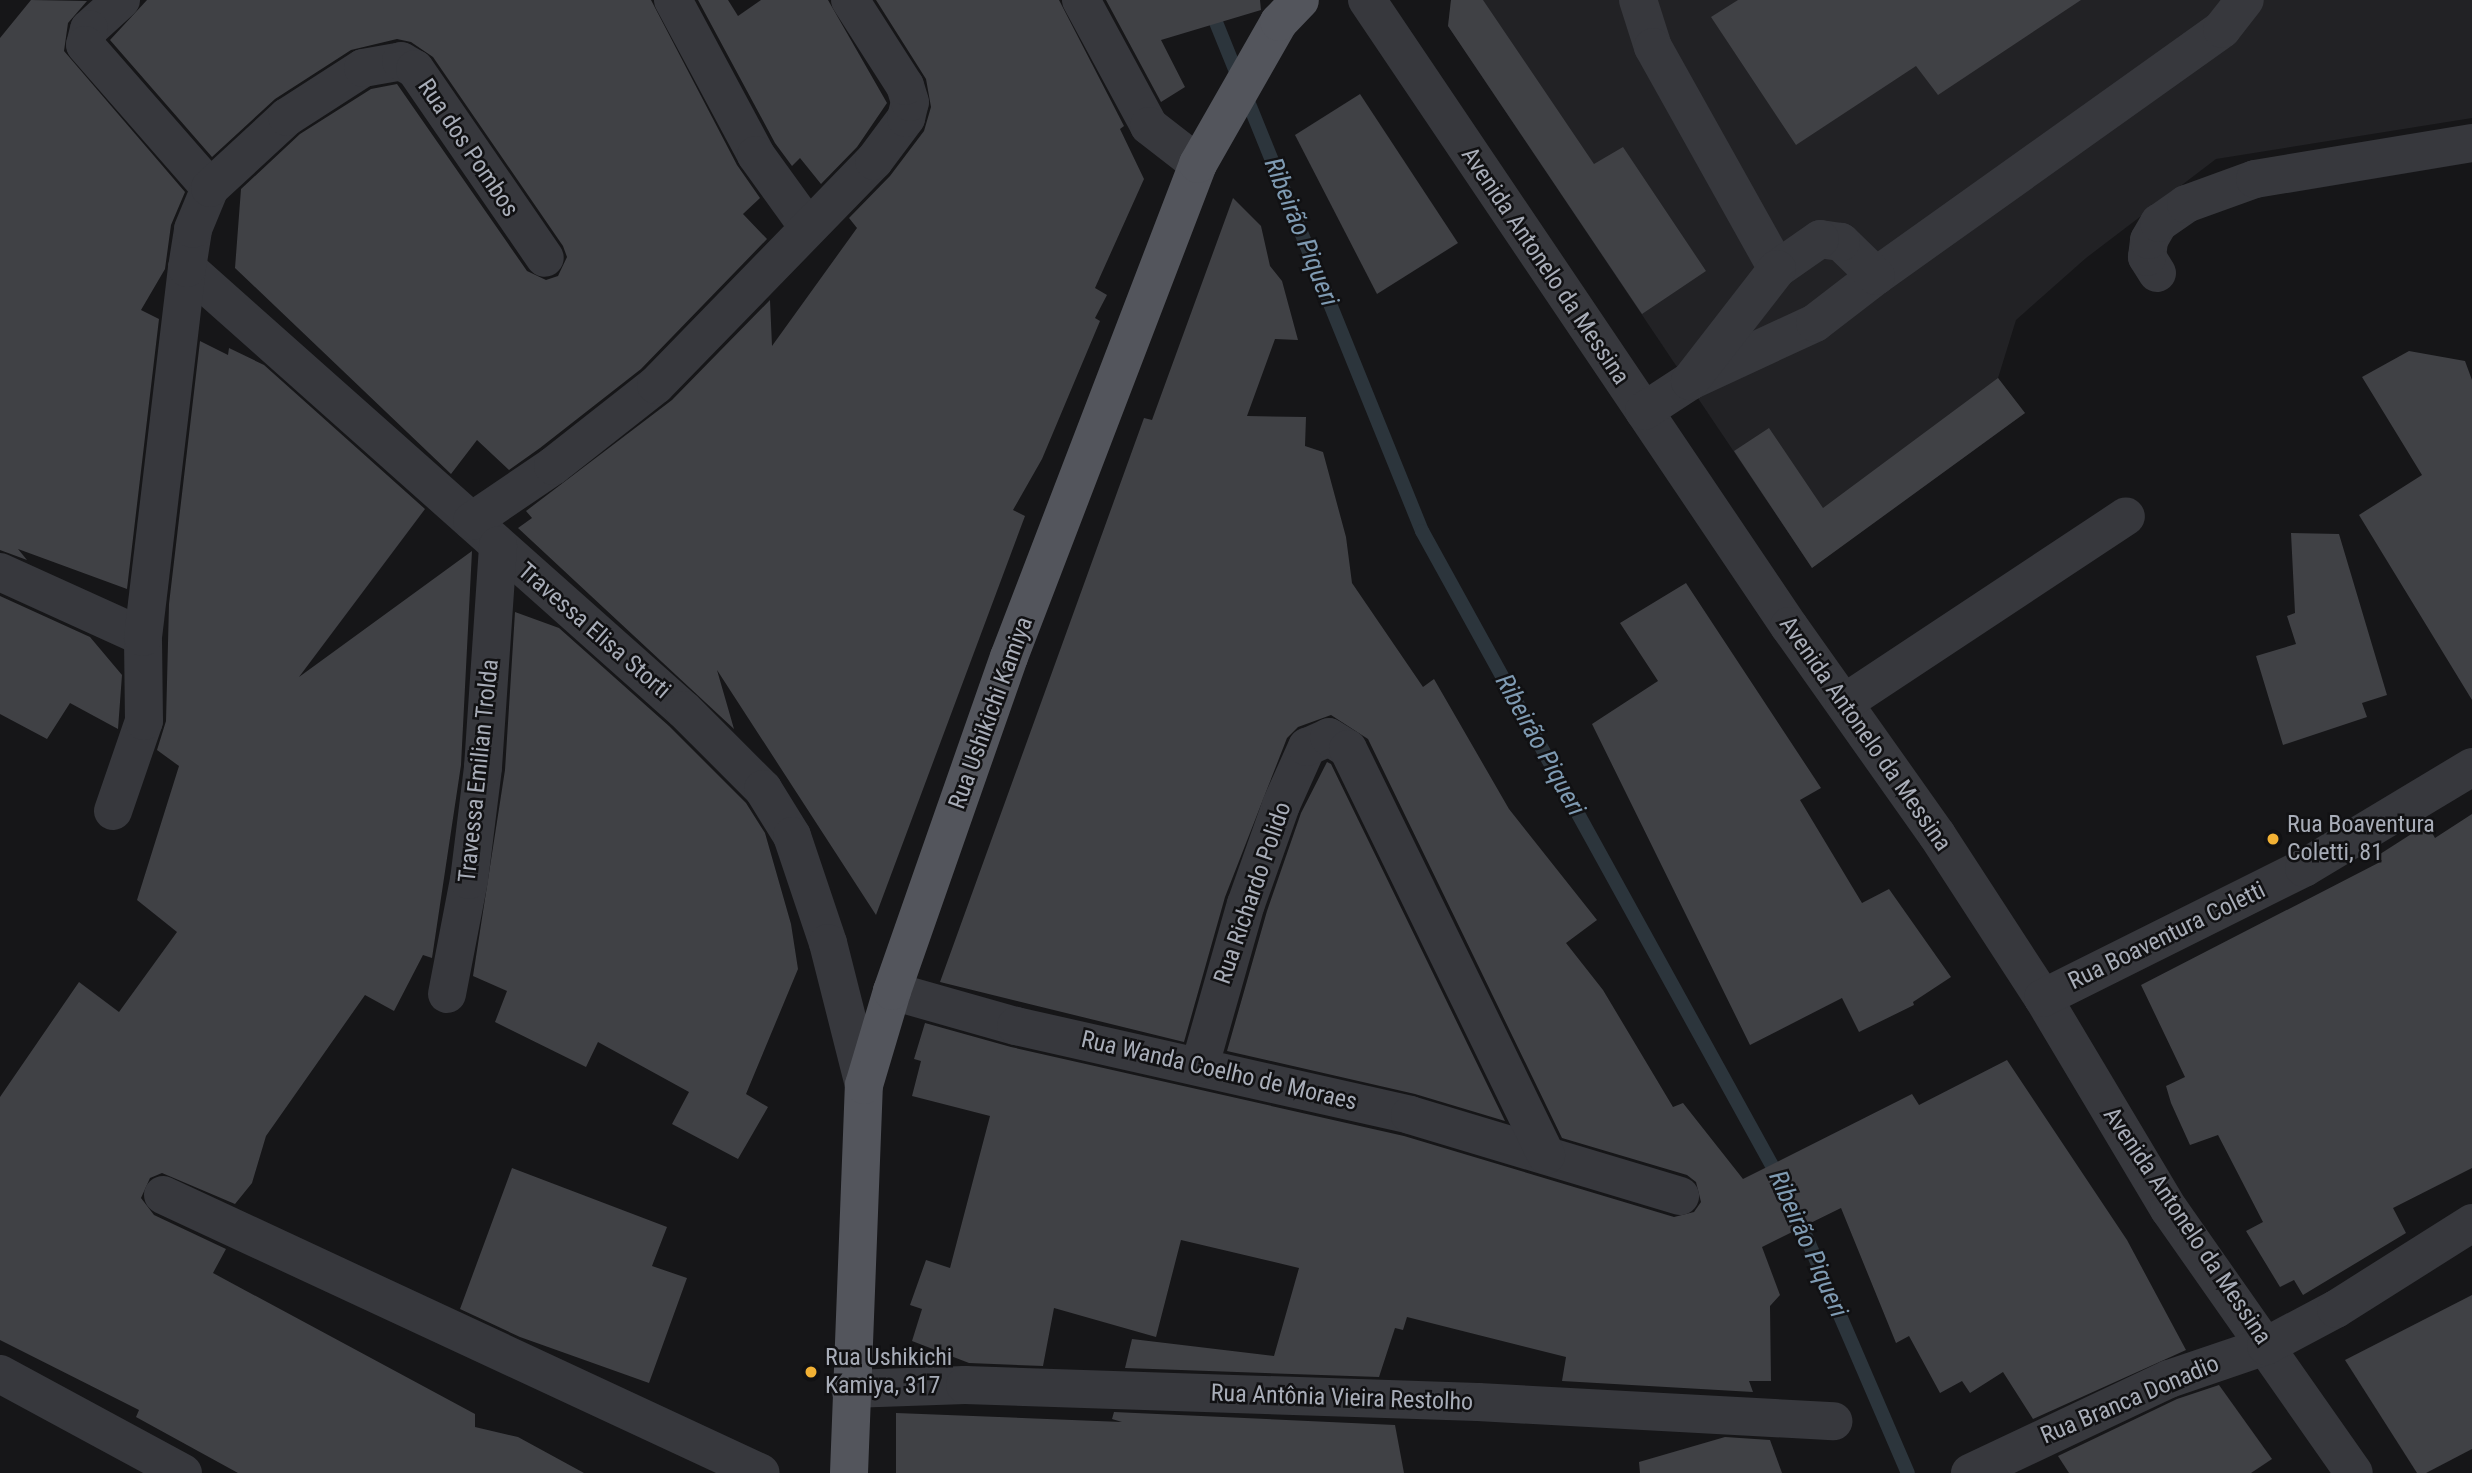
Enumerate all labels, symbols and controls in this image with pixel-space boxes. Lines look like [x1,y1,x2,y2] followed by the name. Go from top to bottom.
[411,74,525,222] street label: Rua dos Pombos
[1455,142,1635,390] street label: Avenida Antonelo da Messina
[1257,153,1345,311] water label: Ribeirão Piqueri
[512,557,676,705] street label: Travessa Elisa Storti
[1773,611,1957,857] street label: Avenida Antonelo da Messina
[943,613,1039,813] street label: Rua Ushikichi Kamiya
[453,658,505,884] street label: Travessa Emilian Trolda
[1488,669,1592,821] water label: Ribeirão Piqueri
[1208,798,1298,988] street label: Rua Richardo Polido
[2287,811,2435,867] place label: Rua Boaventura Coletti, 81
[2265,831,2281,847] marker: Rua Boaventura Coletti, 81
[2064,876,2270,996] street label: Rua Boaventura Coletti
[1078,1025,1360,1117] street label: Rua Wanda Coelho de Moraes
[2097,1102,2277,1350] street label: Avenida Antonelo da Messina
[1762,1166,1854,1322] water label: Ribeirão Piqueri
[825,1344,952,1400] place label: Rua Ushikichi Kamiya, 317
[2037,1349,2223,1451] street label: Rua Branca Donadio
[803,1364,819,1380] marker: Rua Ushikichi Kamiya, 317
[1210,1379,1474,1417] street label: Rua Antônia Vieira Restolho

